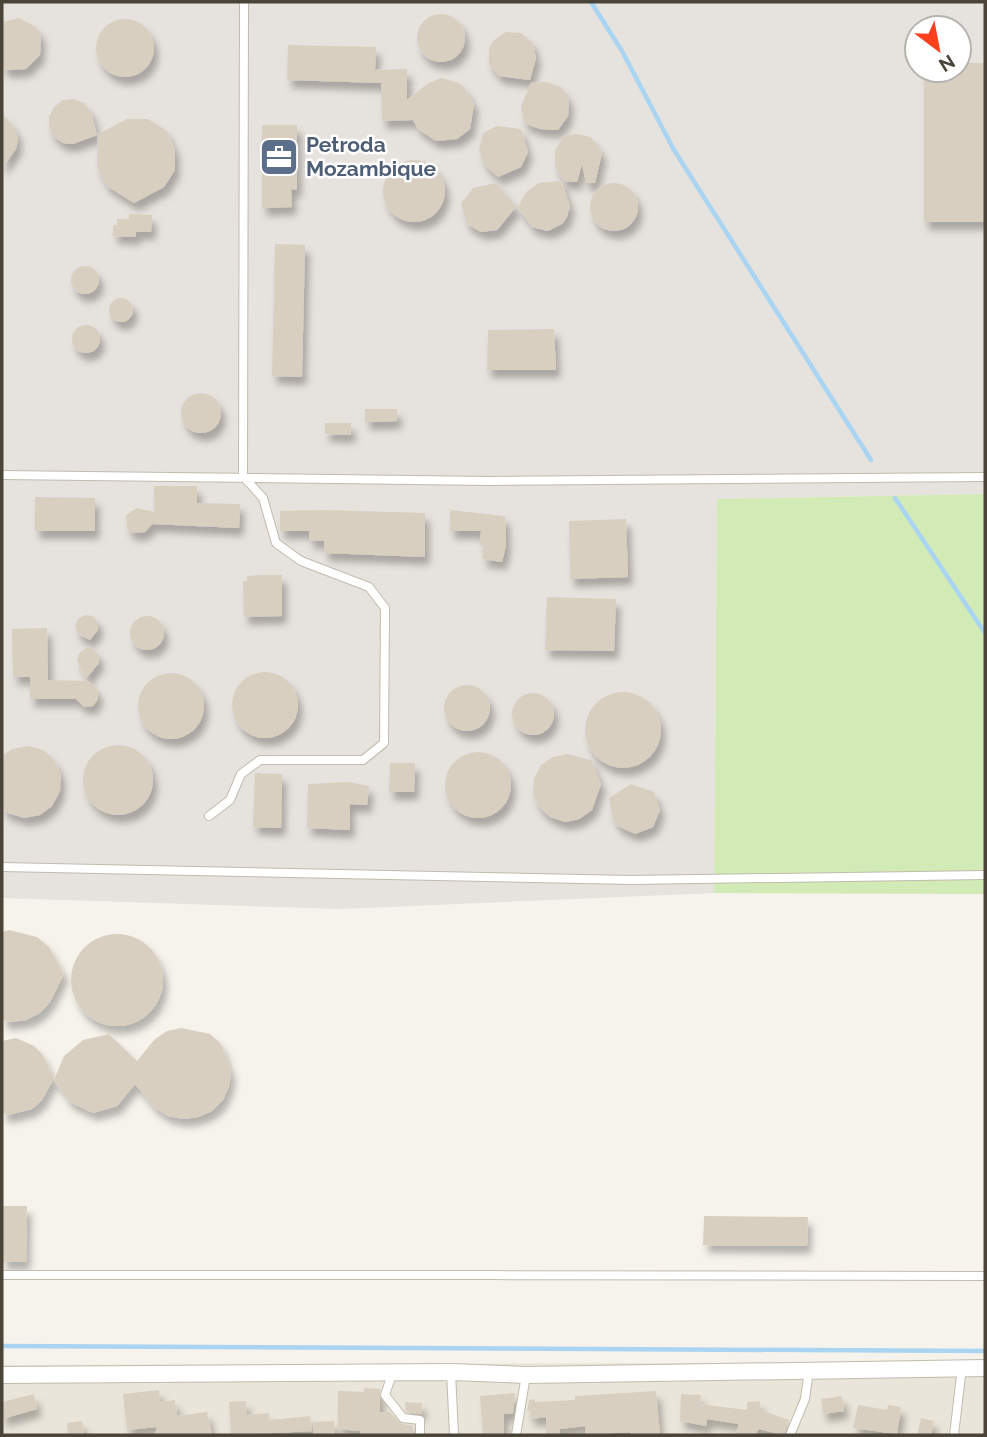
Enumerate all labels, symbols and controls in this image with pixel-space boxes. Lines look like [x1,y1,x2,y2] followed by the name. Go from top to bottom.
[903,14,973,84] north arrow
[935,50,959,77] text: N
[306,132,436,181] place label: Petroda Mozambique
[258,136,300,178] office icon: Petroda Mozambique

